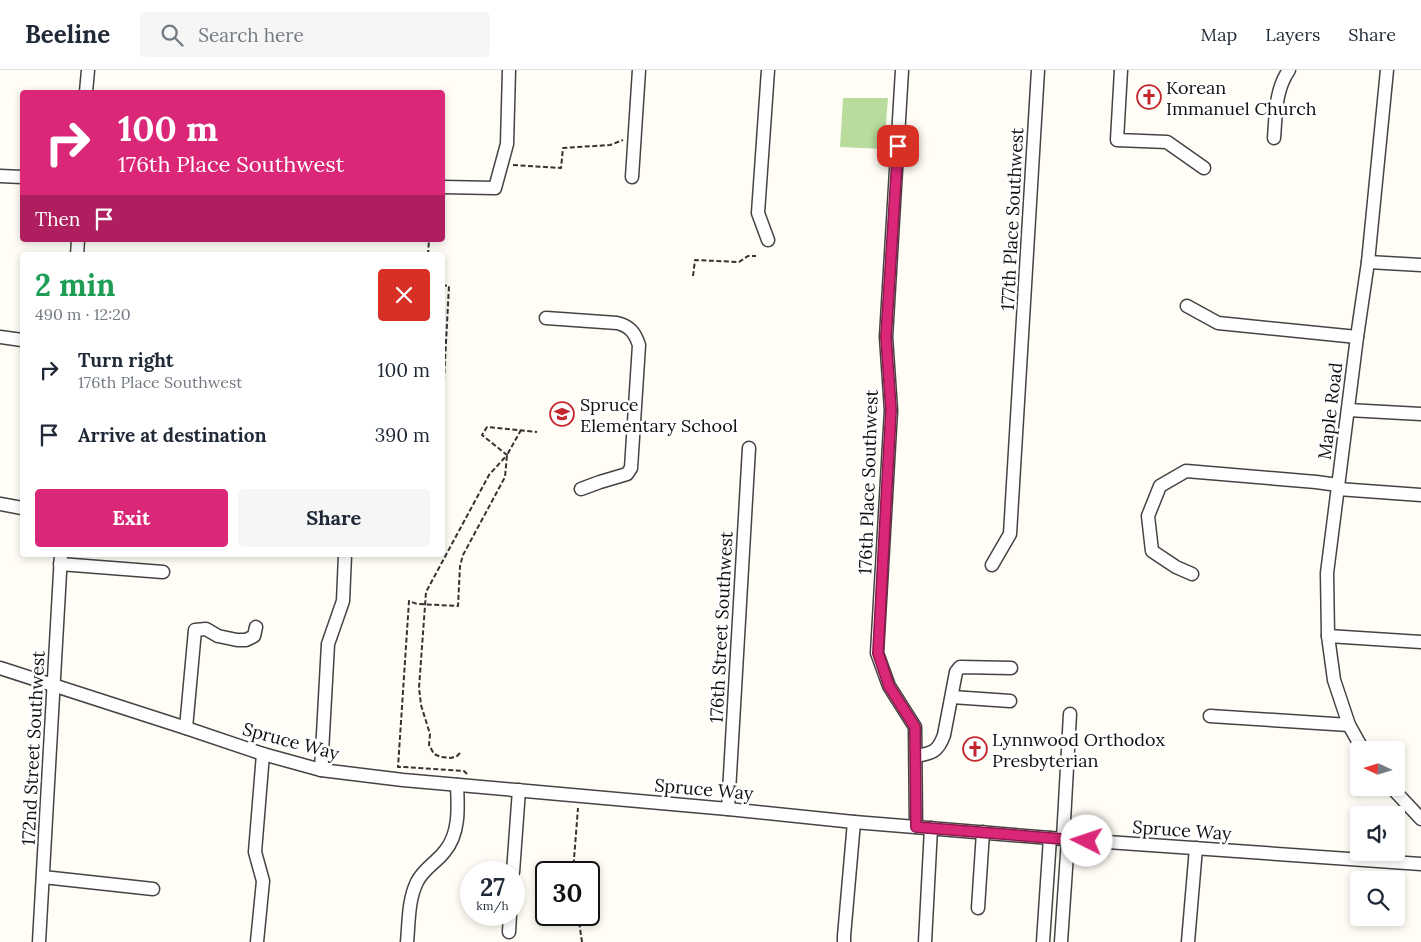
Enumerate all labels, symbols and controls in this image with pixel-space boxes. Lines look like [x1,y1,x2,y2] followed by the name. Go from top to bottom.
[140,12,490,57] search box
[25,19,110,50] text: Beeline
[158,21,186,49] icon: search
[198,23,304,47] text: Search here
[1201,23,1237,46] text: Map
[1265,23,1320,46] text: Layers
[1348,23,1396,46] text: Share
[1166,76,1317,120] place label: Korean Immanuel Church
[1136,84,1162,110] church icon: Korean Immanuel Church
[118,106,218,151] text: 100 m
[35,110,100,175] icon: right
[877,125,919,167] pin
[996,127,1028,311] street label: 177th Place Southwest
[884,132,912,160] icon: arrive
[118,150,344,178] text: 176th Place Southwest
[90,205,118,233] icon: arrive
[35,207,80,231] text: Then
[35,266,115,304] text: 2 min
[378,269,430,321] button: close
[35,304,131,324] text: 490 m · 12:20
[78,348,174,372] text: Turn right
[35,356,63,384] icon: right
[378,358,430,382] text: 100 m
[1313,361,1347,461] street label: Maple Road
[78,372,243,392] text: 176th Place Southwest
[853,389,883,575] street label: 176th Place Southwest
[580,393,738,437] place label: Spruce Elementary School
[549,401,575,427] school or university icon: Spruce Elementary School
[35,421,63,449] icon: arrive
[78,423,267,447] text: Arrive at destination
[375,423,430,447] text: 390 m
[35,489,228,547] button: Exit
[238,489,430,547] button: Share
[704,531,738,723] street label: 176th Street Southwest
[16,650,50,846] street label: 172nd Street Southwest
[240,717,342,765] street label: Spruce Way
[992,728,1165,772] place label: Lynnwood Orthodox Presbyterian
[962,736,988,762] church icon: Lynnwood Orthodox Presbyterian
[1350,741,1405,796] north arrow
[1350,741,1405,926] map controls
[654,773,755,805] street label: Spruce Way
[1350,806,1405,861] button: sound
[1060,814,1112,866] position arrow
[1132,815,1233,845] street label: Spruce Way
[535,861,600,926] speed limit sign: 30
[480,871,505,903] text: 27
[1350,871,1405,926] button: search
[476,898,509,913] text: km/h

